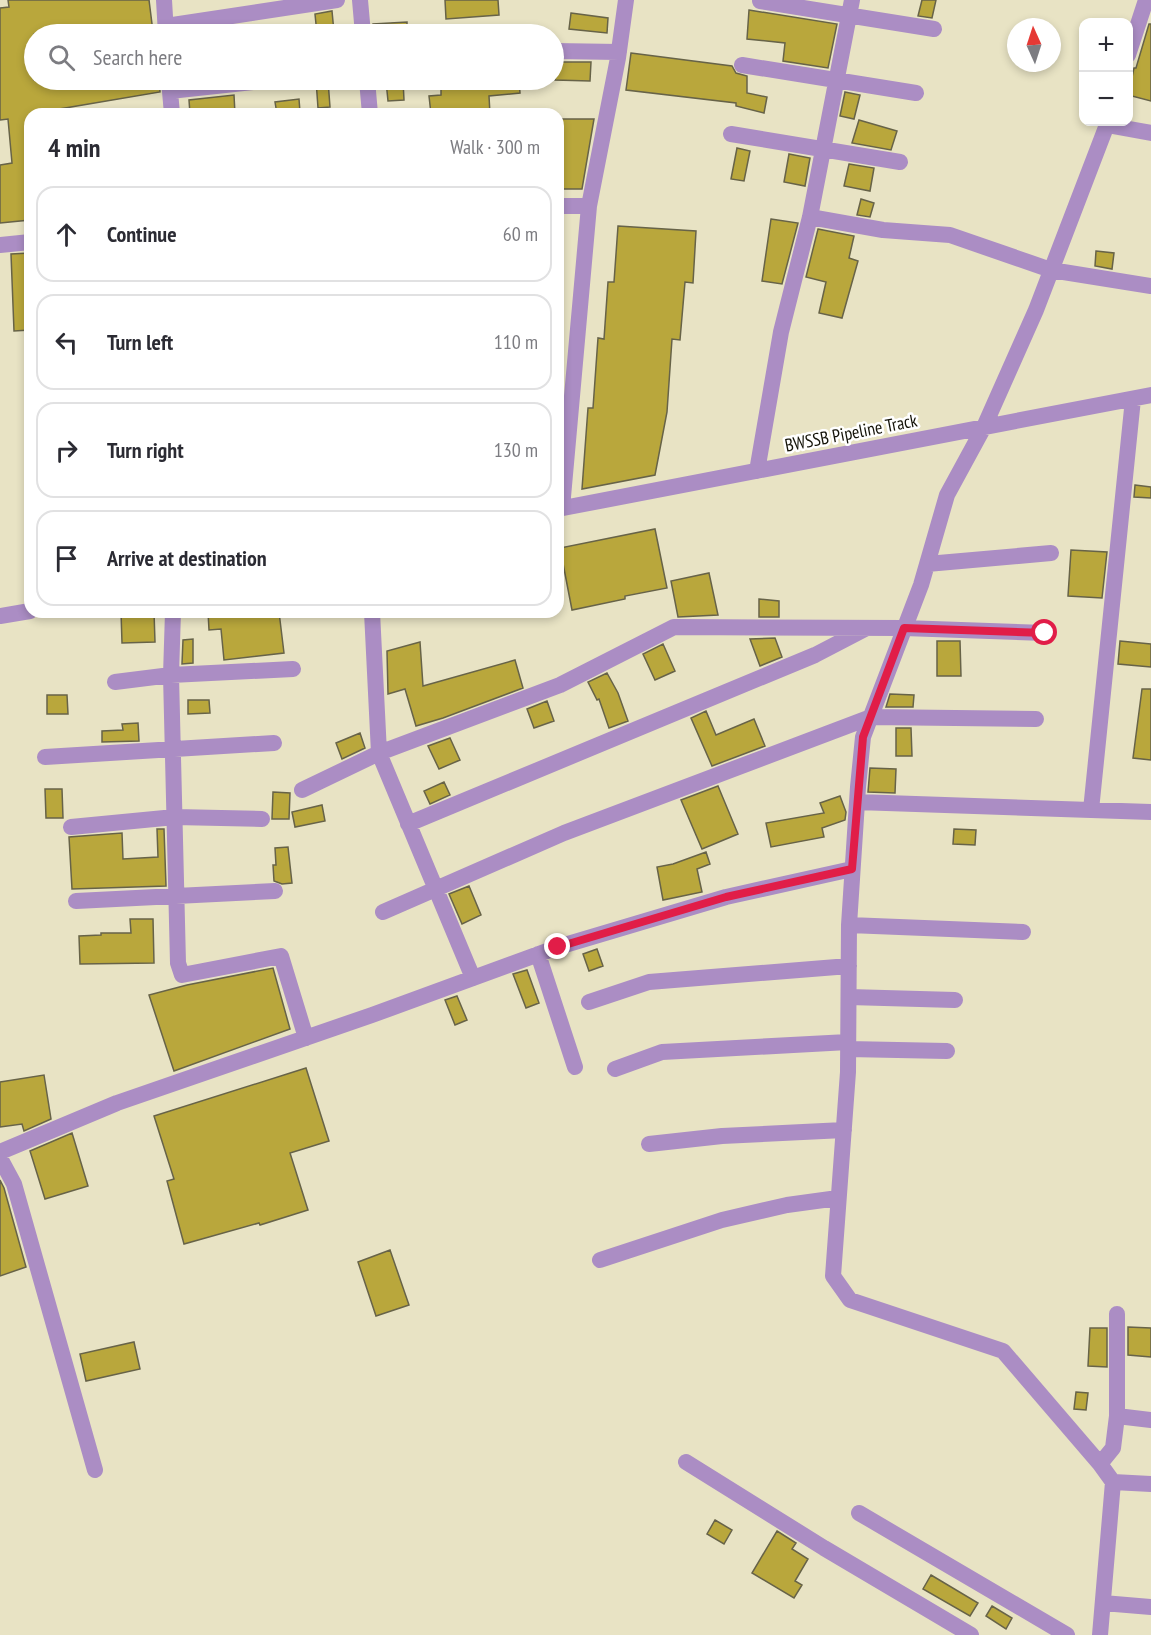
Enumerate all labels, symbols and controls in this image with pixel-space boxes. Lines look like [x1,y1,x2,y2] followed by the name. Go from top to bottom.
[1007,18,1061,72] north arrow
[1079,18,1133,126] map controls
[1079,18,1133,72] button: +
[24,24,564,90] search box
[45,41,78,74] icon: search
[93,43,182,71] text: Search here
[1079,72,1133,126] button: −
[48,131,101,164] text: 4 min
[450,134,540,160] text: Walk · 300 m
[50,218,83,251] icon: ahead
[107,220,177,248] text: Continue
[503,221,538,247] text: 60 m
[50,326,83,359] icon: left
[107,328,173,356] text: Turn left
[494,329,538,355] text: 110 m
[783,408,919,457] street label: BWSSB Pipeline Track
[50,434,83,467] icon: right
[107,436,184,464] text: Turn right
[494,437,538,463] text: 130 m
[50,542,83,575] icon: arrive
[107,544,267,572] text: Arrive at destination
[1031,619,1057,645] route start
[544,933,570,959] route end

